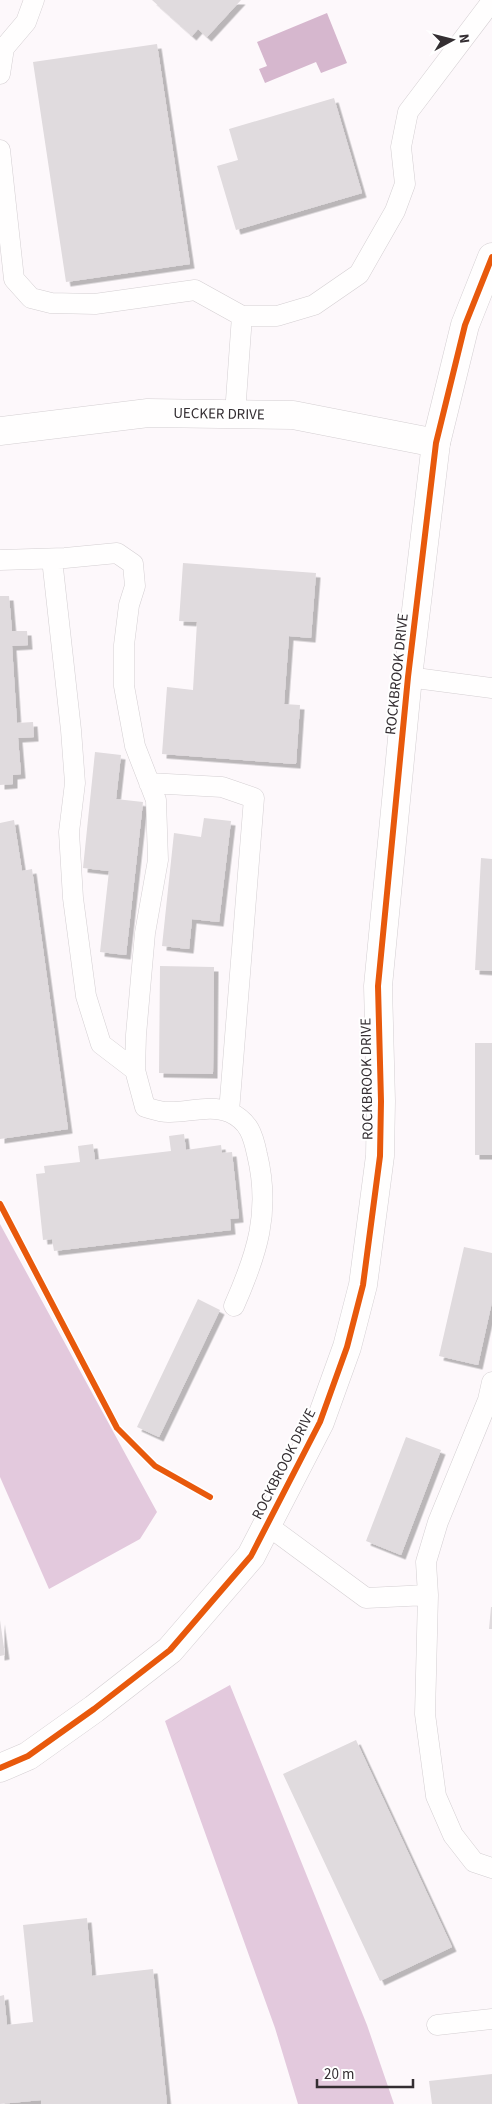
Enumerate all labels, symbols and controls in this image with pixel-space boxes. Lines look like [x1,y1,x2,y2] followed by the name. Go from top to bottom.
[427,15,477,65] north arrow
[453,33,474,44] text: N
[173,403,265,425] street label: UECKER DRIVE
[380,612,414,736] street label: ROCKBROOK DRIVE
[355,1018,379,1140] street label: ROCKBROOK DRIVE
[247,1405,321,1523] street label: ROCKBROOK DRIVE
[317,2056,413,2088] scale bar
[324,2064,354,2085] text: 20 m

